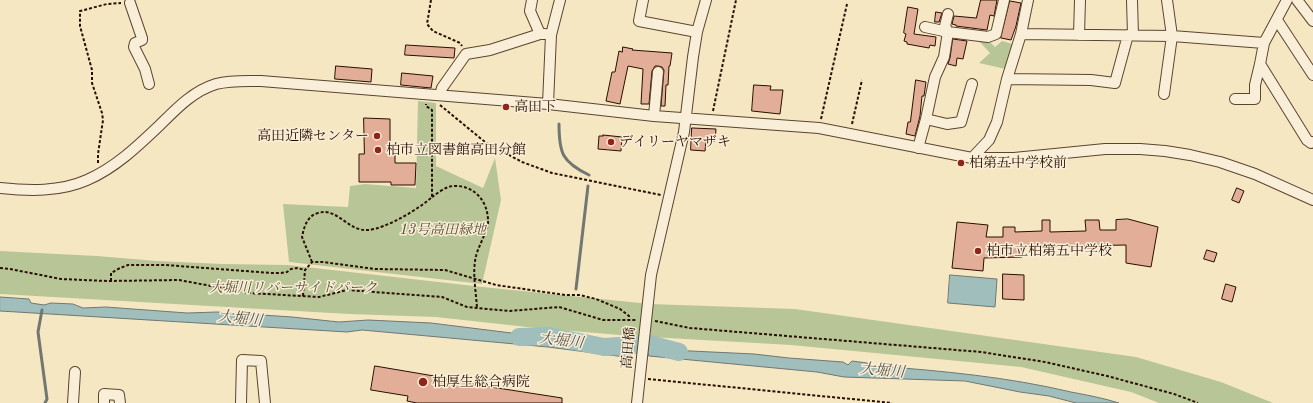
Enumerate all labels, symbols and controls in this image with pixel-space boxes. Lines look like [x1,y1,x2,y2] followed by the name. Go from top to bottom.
[514,99,556,115] place label: 高田下
[501,102,511,112] marker: 高田下
[257,128,369,144] place label: 高田近隣センター
[372,131,382,141] marker: 高田近隣センター
[619,134,731,150] place label: デイリーヤマザキ
[606,137,616,147] marker: デイリーヤマザキ
[386,142,526,158] place label: 柏市立図書館高田分館
[373,145,383,155] marker: 柏市立図書館高田分館
[969,155,1067,171] place label: 柏第五中学校前
[956,158,966,168] marker: 柏第五中学校前
[400,222,486,238] park label: 13号高田緑地
[986,243,1112,259] place label: 柏市立柏第五中学校
[973,246,983,256] marker: 柏市立柏第五中学校
[209,280,377,296] park label: 大堀川リバーサイドパーク
[217,308,263,330] water label: 大堀川
[619,326,639,370] street label: 高田橋
[538,329,584,353] water label: 大堀川
[859,360,905,382] water label: 大堀川
[432,374,530,390] place label: 柏厚生総合病院
[417,376,429,388] marker: 柏厚生総合病院

